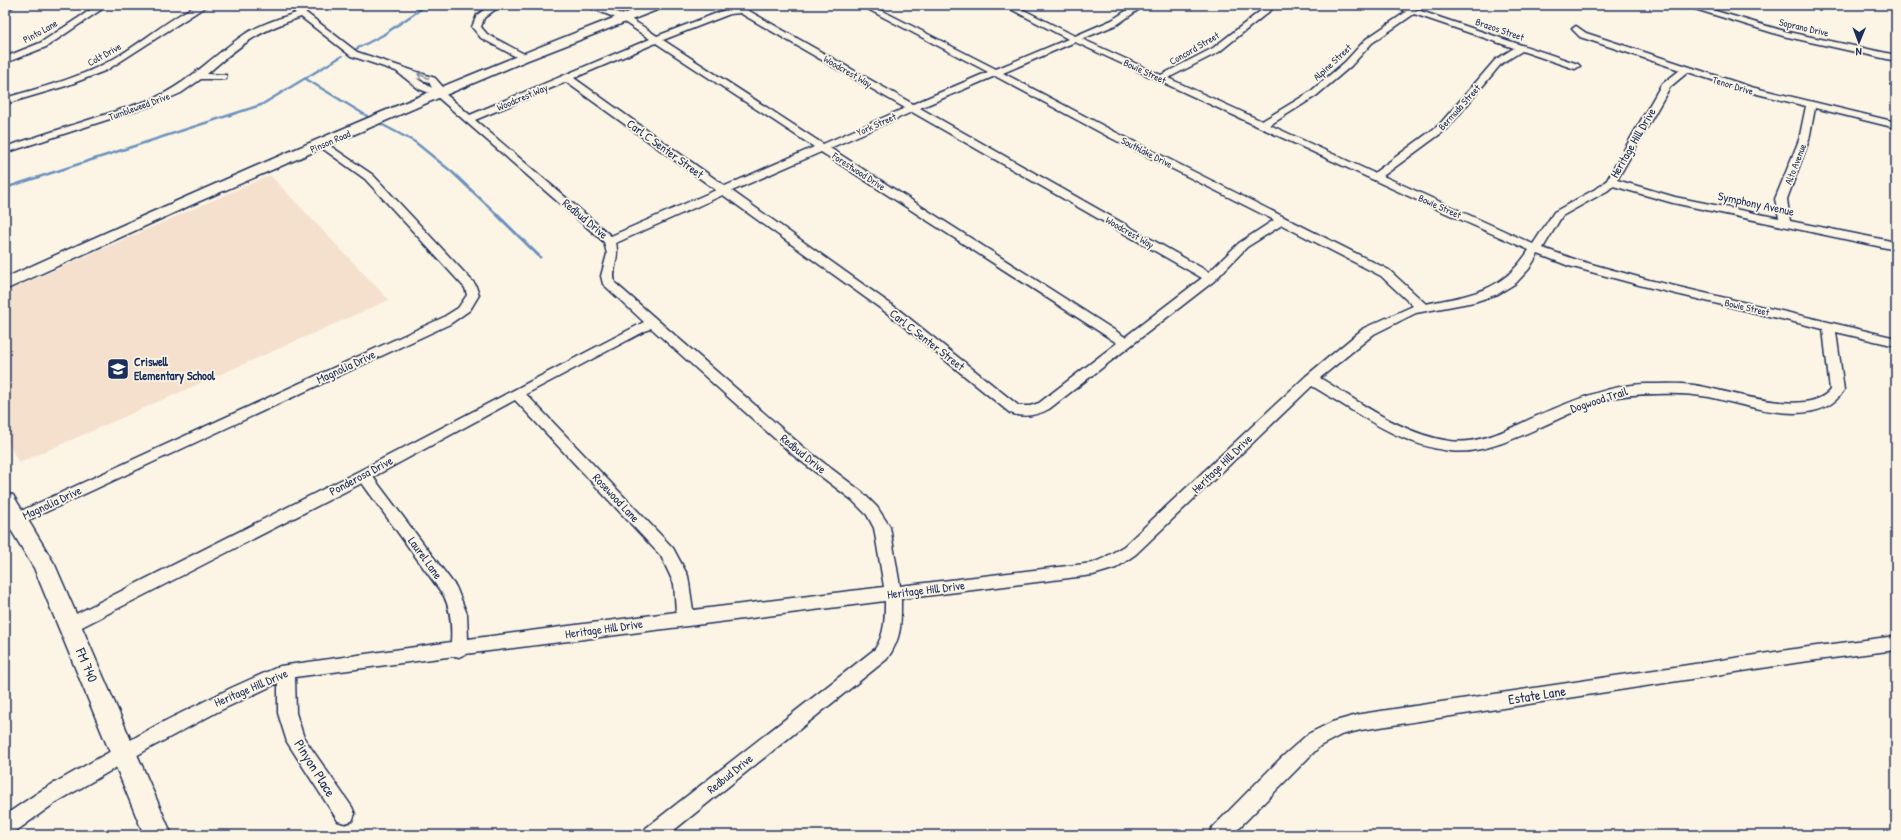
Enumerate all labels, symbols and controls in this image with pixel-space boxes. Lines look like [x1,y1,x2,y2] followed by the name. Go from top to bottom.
[1474,15,1526,44] street label: Brazos Street
[1778,15,1830,39] street label: Soprano Drive
[21,17,60,46] street label: Pinto Lane
[1839,22,1879,62] north arrow
[1167,29,1222,68] street label: Concord Street
[85,40,123,69] street label: Colt Drive
[1310,41,1355,84] street label: Alpine Street
[1856,45,1862,59] text: N
[821,52,874,90] street label: Woodcrest Way
[1121,56,1169,87] street label: Bowie Street
[418,72,430,79] one-way arrow
[1711,73,1755,98] street label: Tenor Drive
[495,81,549,114] street label: Woodcrest Way
[1435,81,1484,133] street label: Bermuda Street
[107,89,171,123] street label: Tumbleweed Drive
[1606,104,1660,181] street label: Heritage Hill Drive
[854,110,899,139] street label: York Street
[623,115,708,183] street label: Carl C Senter Street
[308,127,352,156] street label: Pinson Road
[1119,134,1175,171] street label: Southlake Drive
[1782,142,1809,186] street label: Alto Avenue
[829,149,888,193] street label: Forestwood Drive
[1716,187,1796,220] street label: Symphony Avenue
[1416,191,1464,222] street label: Bowie Street
[559,195,612,243] street label: Redbud Drive
[1103,213,1156,251] street label: Woodcrest Way
[1723,296,1771,319] street label: Bowie Street
[886,305,969,375] street label: Carl C Senter Street
[313,345,378,388] street label: Magnolia Drive
[134,353,216,385] place label: Criswell Elementary School
[105,356,131,382] school or university icon: Criswell Elementary School
[1568,382,1630,417] street label: Dogwood Trail
[777,430,830,478] street label: Redbud Drive
[1188,430,1256,497] street label: Heritage Hill Drive
[326,452,396,499] street label: Ponderosa Drive
[589,469,644,526] street label: Rosewood Lane
[19,481,84,524] street label: Magnolia Drive
[404,533,447,583] street label: Laurel Lane
[886,576,966,603] street label: Heritage Hill Drive
[564,615,644,642] street label: Heritage Hill Drive
[71,644,103,685] street label: FM 740
[211,664,290,711] street label: Heritage Hill Drive
[1507,681,1568,708] street label: Estate Lane
[289,735,341,801] street label: Pinyon Place
[703,750,756,797] street label: Redbud Drive

